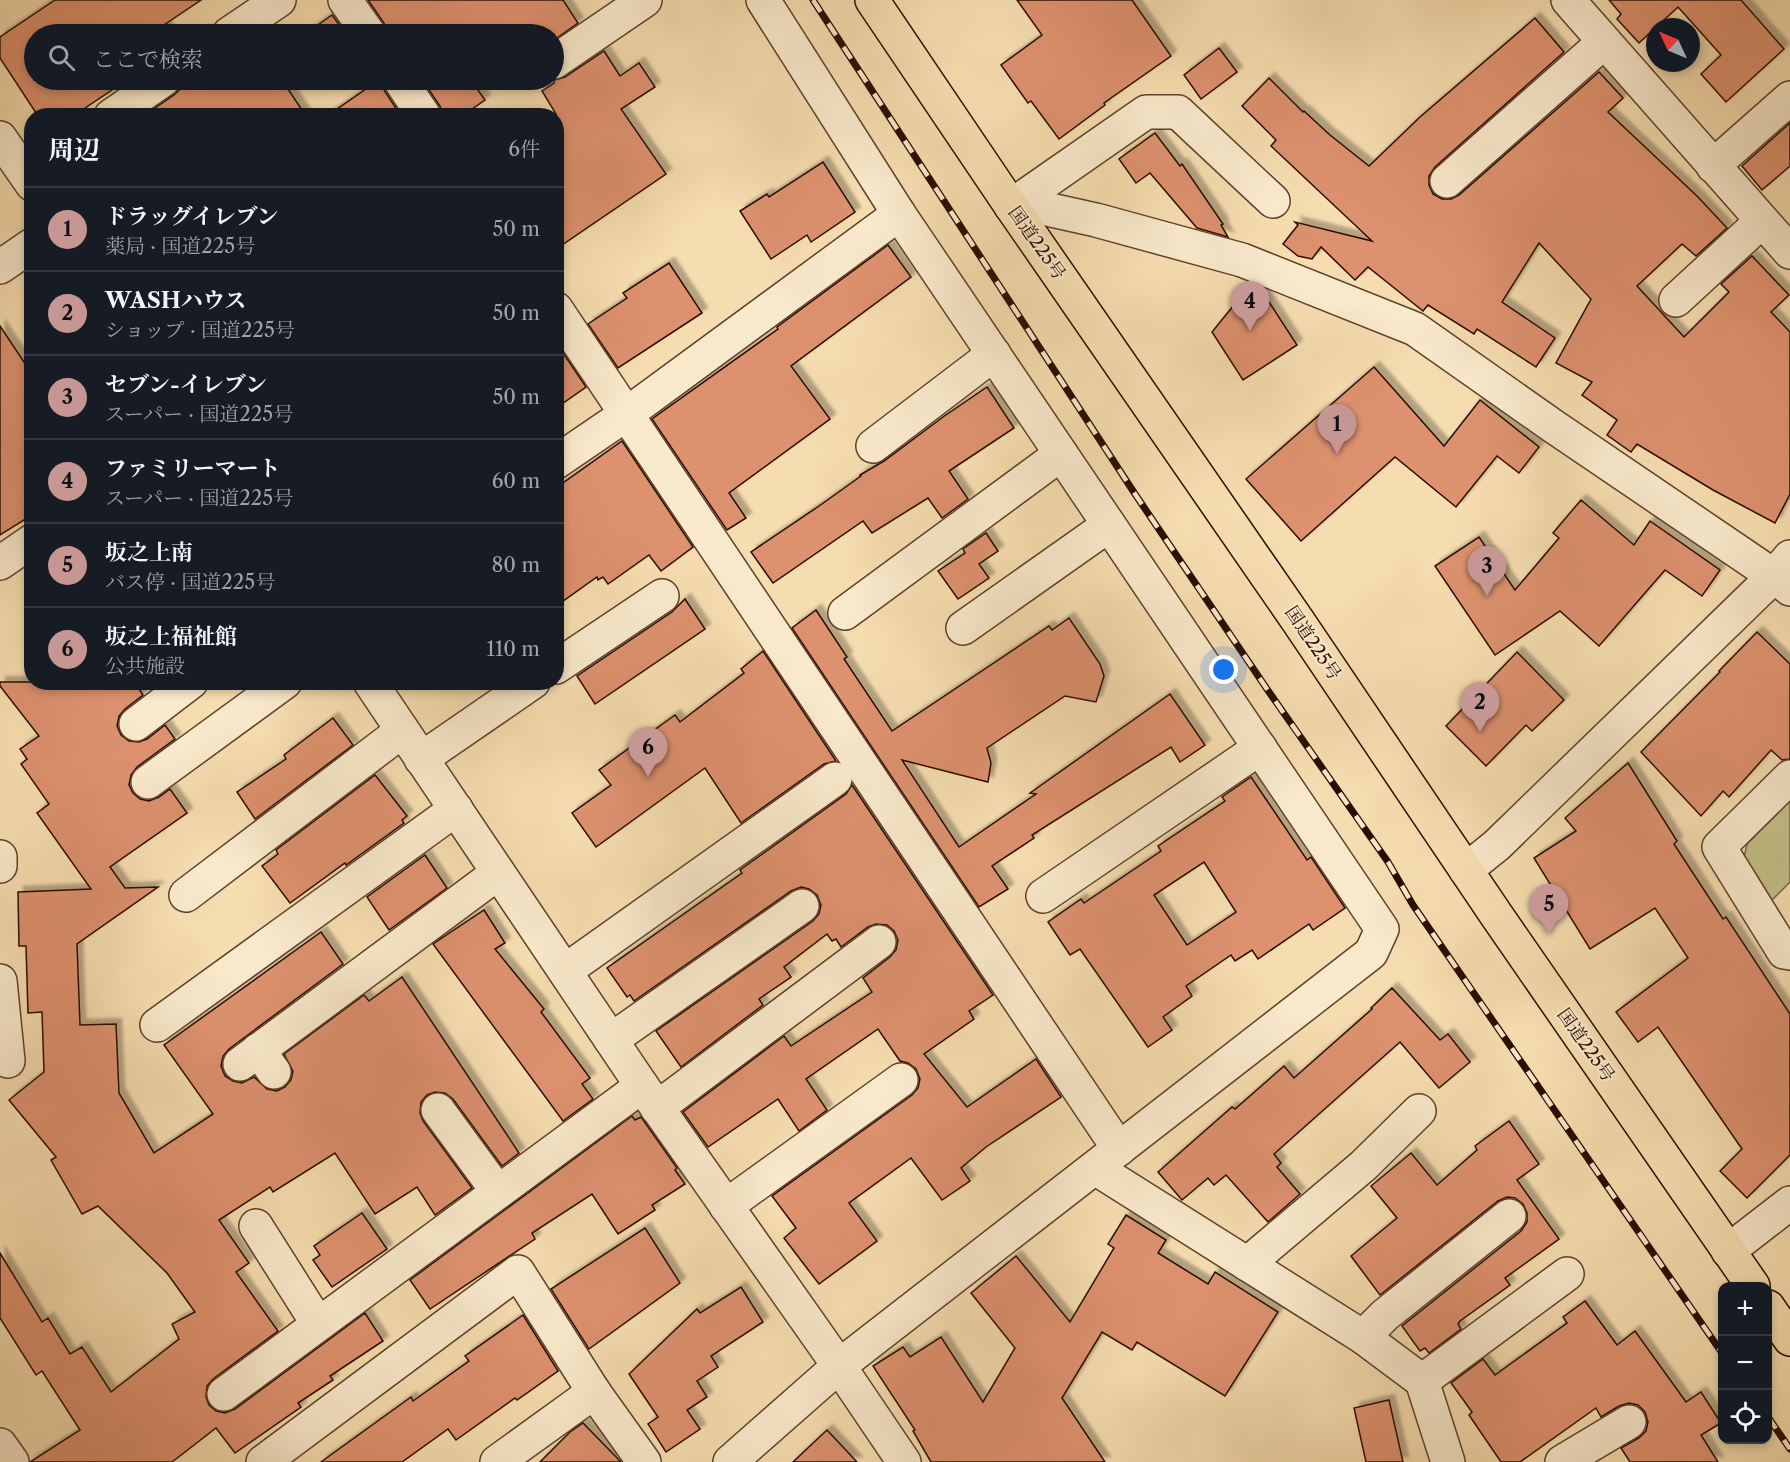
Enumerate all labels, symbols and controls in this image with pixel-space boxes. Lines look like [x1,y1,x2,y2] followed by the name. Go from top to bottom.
[1646,18,1700,72] north arrow
[24,24,564,90] search box
[45,41,78,74] icon: search
[93,46,203,73] text: ここで検索
[48,134,100,166] text: 周辺
[508,137,540,161] text: 6件
[1004,202,1070,284] street label: 国道225号
[105,203,279,230] text: ドラッグイレブン
[63,217,72,241] text: 1
[493,217,540,241] text: 50 m
[105,234,255,258] text: 薬局 · 国道225号
[1230,282,1270,331] pin: 4
[105,287,246,314] text: WASHハウス
[62,301,73,325] text: 2
[493,301,540,325] text: 50 m
[105,318,295,342] text: ショップ · 国道225号
[105,371,267,398] text: セブン-イレブン
[62,385,73,409] text: 3
[493,385,540,409] text: 50 m
[105,402,293,426] text: スーパー · 国道225号
[1318,404,1356,454] pin: 1
[105,455,281,482] text: ファミリーマート
[62,469,73,493] text: 4
[492,469,540,493] text: 60 m
[105,486,293,510] text: スーパー · 国道225号
[105,539,193,566] text: 坂之上南
[1468,546,1506,596] pin: 3
[62,553,73,577] text: 5
[492,553,540,577] text: 80 m
[105,570,275,594] text: バス停 · 国道225号
[1280,602,1346,684] street label: 国道225号
[105,623,237,650] text: 坂之上福祉館
[62,637,73,661] text: 6
[487,637,540,661] text: 110 m
[105,654,185,678] text: 公共施設
[1209,655,1238,684] your location
[1460,682,1500,732] pin: 2
[628,728,668,777] pin: 6
[1530,884,1568,934] pin: 5
[1553,1004,1619,1086] street label: 国道225号
[1718,1282,1772,1444] map controls
[1718,1282,1772,1336] button: +
[1718,1336,1772,1390] button: −
[1718,1390,1772,1444] button: locate

